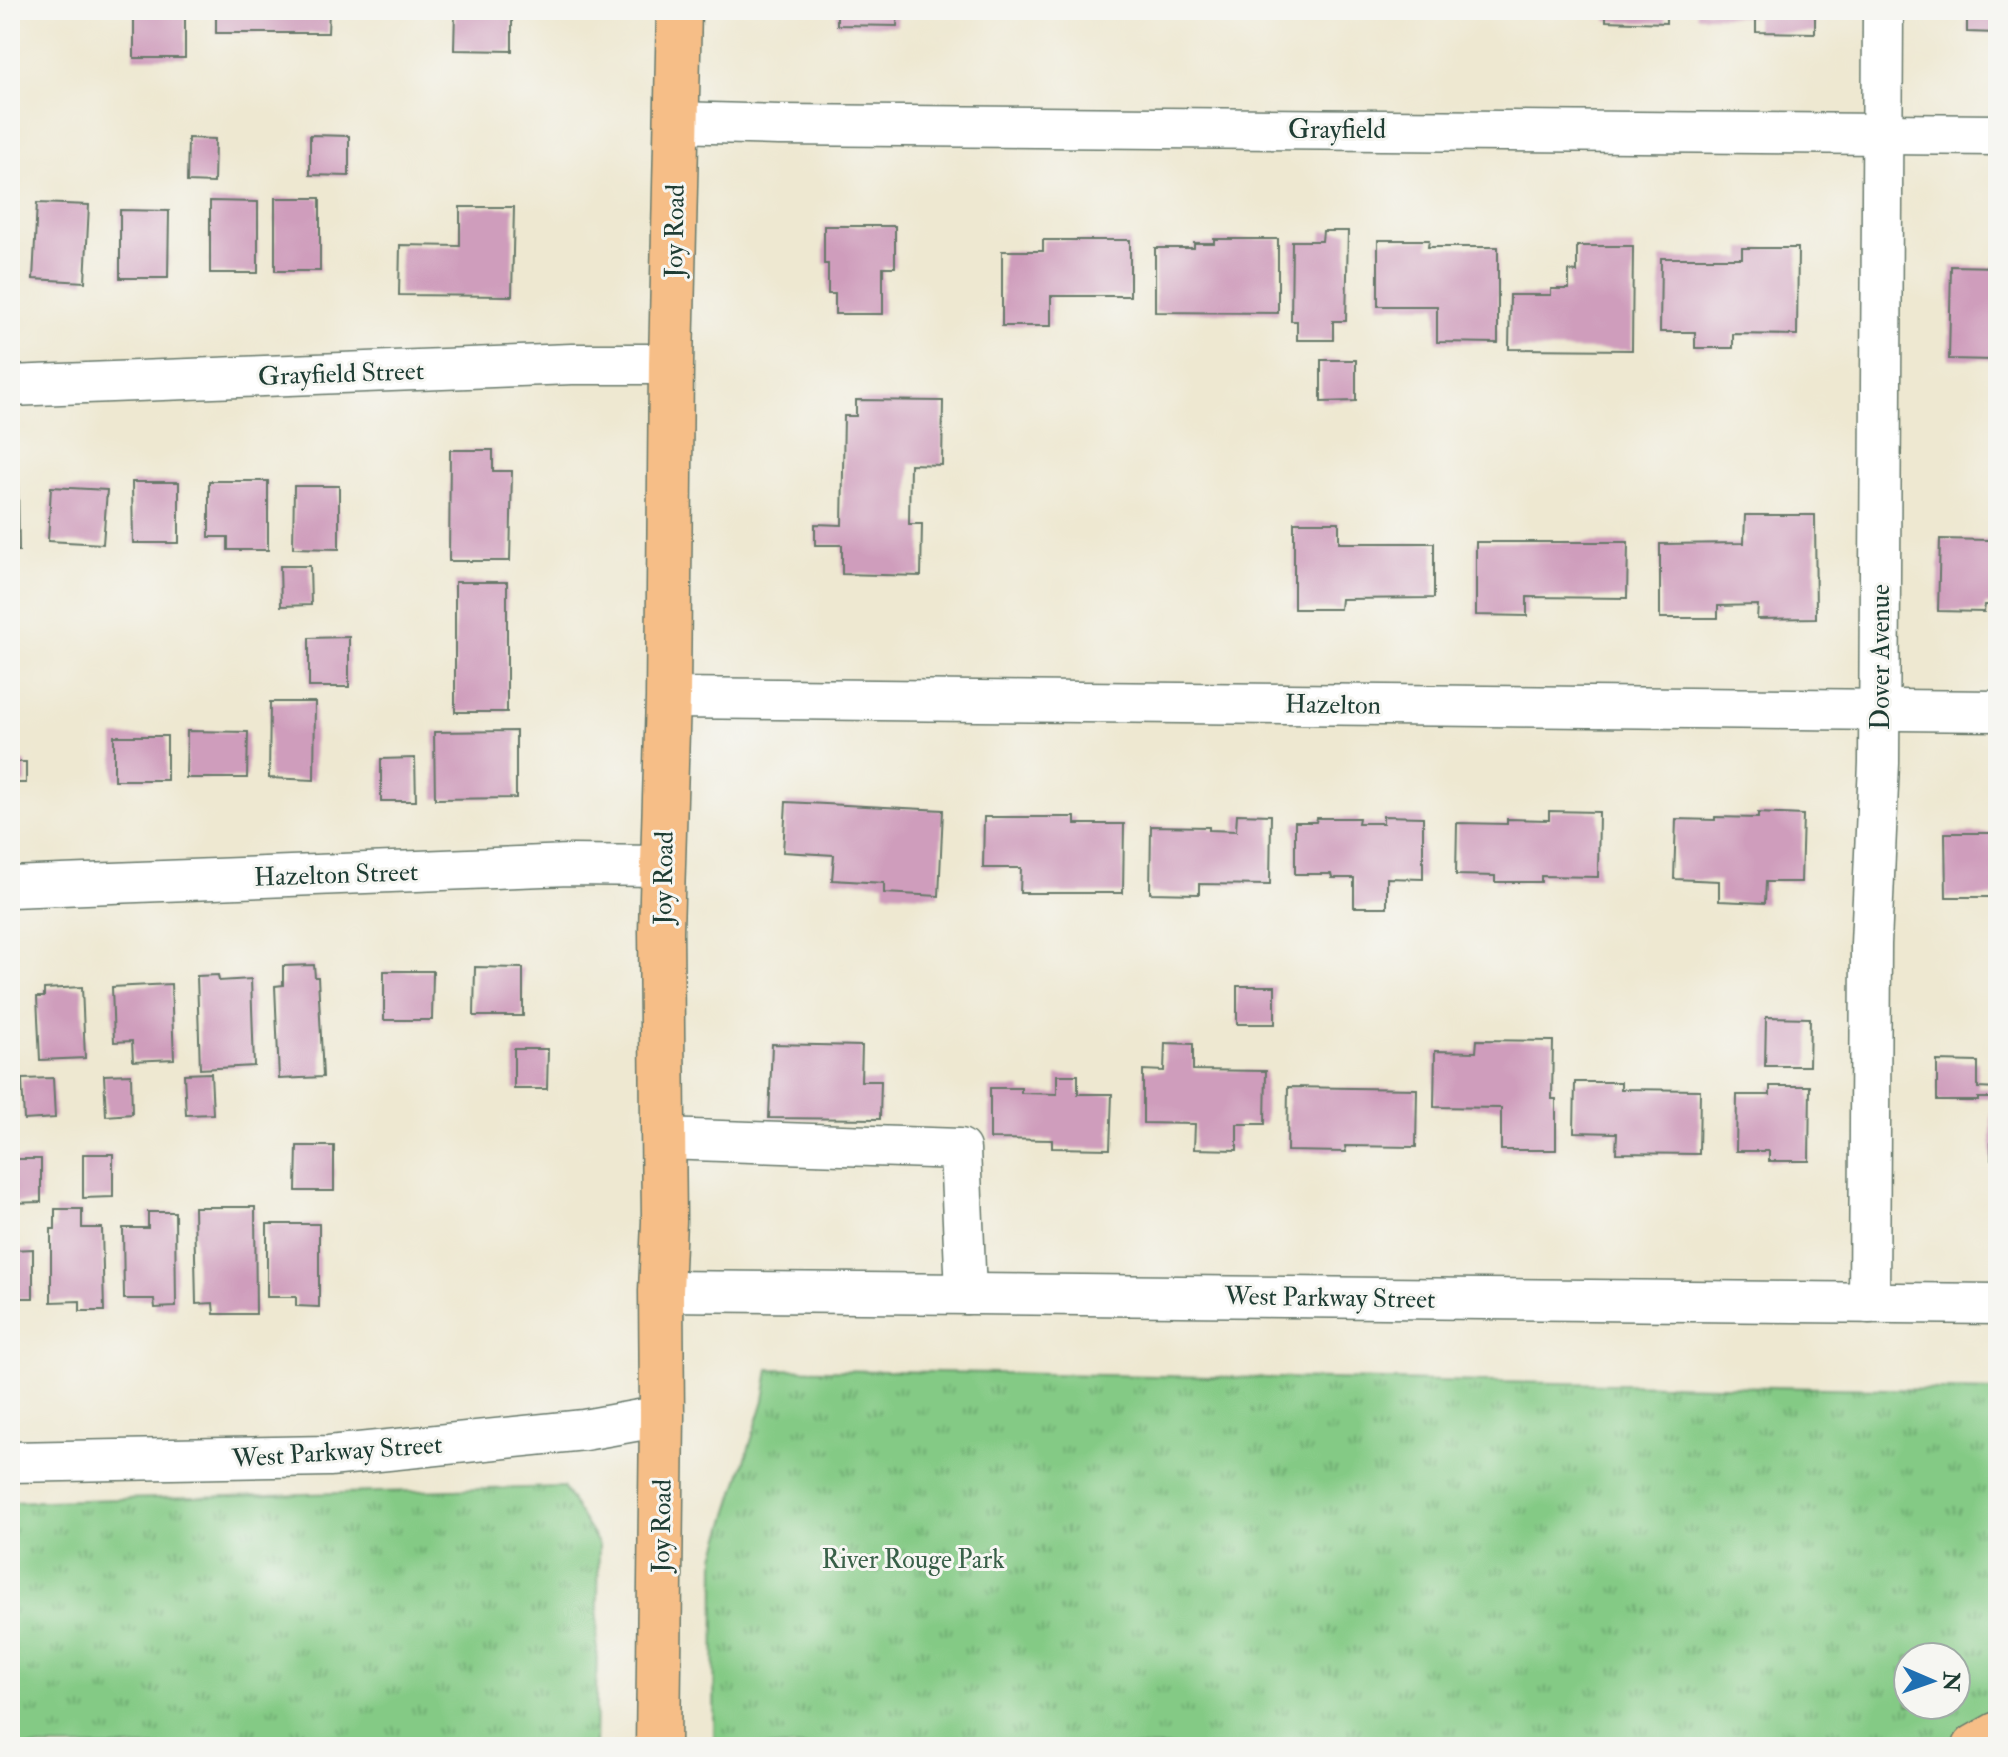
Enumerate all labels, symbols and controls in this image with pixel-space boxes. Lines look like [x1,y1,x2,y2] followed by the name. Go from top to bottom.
[1288,114,1386,146] street label: Grayfield
[658,184,692,279] street label: Joy Road
[257,355,425,393] street label: Grayfield Street
[1865,584,1897,730] street label: Dover Avenue
[1285,688,1381,722] street label: Hazelton
[647,831,681,926] street label: Joy Road
[253,856,419,894] street label: Hazelton Street
[1223,1280,1436,1316] street label: West Parkway Street
[230,1429,443,1475] street label: West Parkway Street
[645,1479,679,1574] street label: Joy Road
[821,1544,1005,1576] park label: River Rouge Park
[1892,1641,1972,1721] north arrow
[1937,1670,1965,1692] text: N

